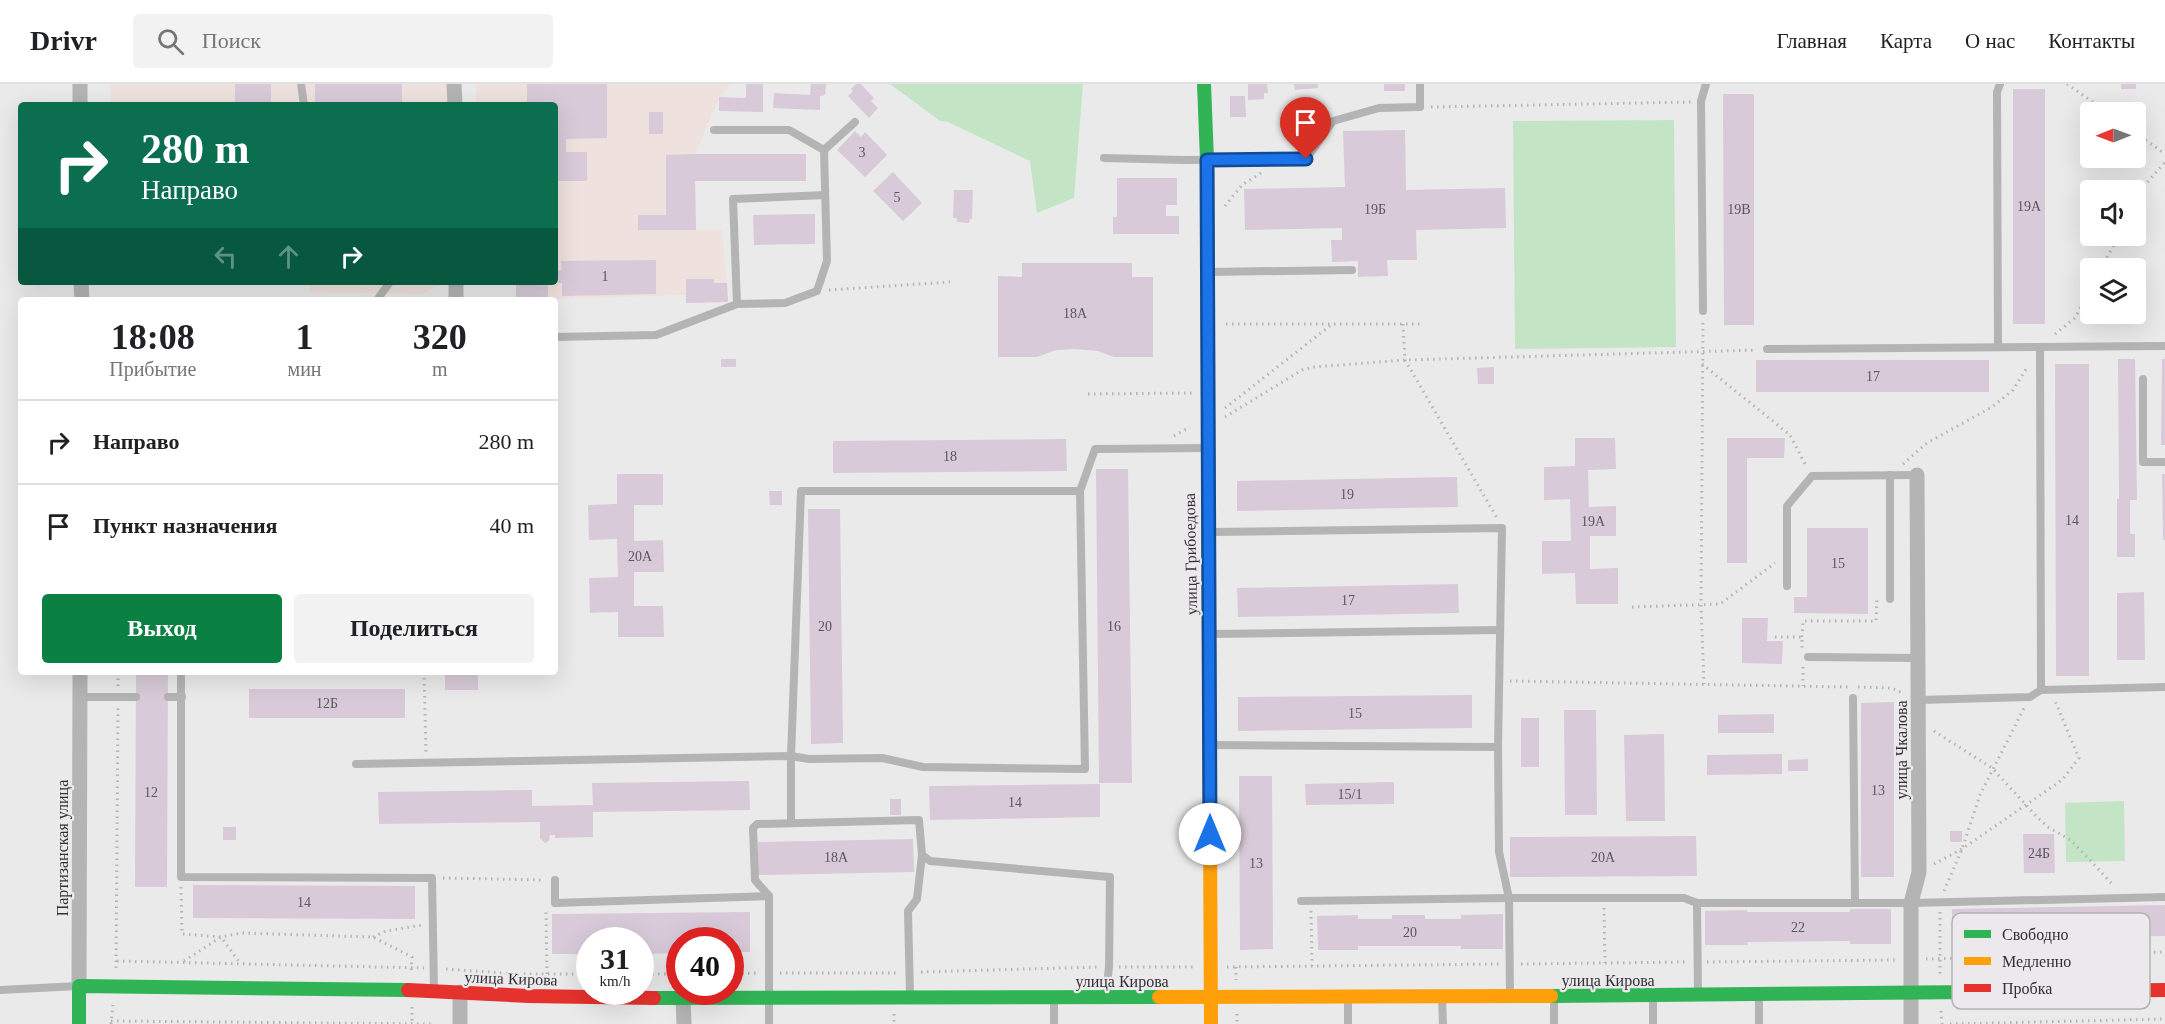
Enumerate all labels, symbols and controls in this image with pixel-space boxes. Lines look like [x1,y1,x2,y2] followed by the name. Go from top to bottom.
[133,14,553,68] search box
[30,25,97,56] text: Drivr
[154,25,187,58] icon: search
[202,28,261,53] text: Поиск
[1777,29,1847,53] text: Главная
[1880,29,1932,53] text: Карта
[1965,29,2015,53] text: О нас
[2048,29,2135,53] text: Контакты
[1280,97,1331,159] pin
[2080,102,2146,168] north arrow
[2080,102,2146,324] map controls
[1289,106,1322,139] icon: arrive
[42,126,120,204] icon: right
[141,126,250,172] text: 280 m
[859,145,866,160] house number: 3
[141,175,238,205] text: Направо
[2080,180,2146,246] button: sound
[894,190,901,205] house number: 5
[2017,199,2042,214] house number: 19А
[1364,202,1386,217] house number: 19Б
[1727,202,1751,217] house number: 19В
[209,240,242,273] icon: left
[272,240,305,273] icon: ahead
[335,240,368,273] icon: right
[2080,258,2146,324] button: layers
[602,269,609,284] house number: 1
[1063,306,1088,321] house number: 18А
[111,317,195,357] text: 18:08
[296,317,314,357] text: 1
[413,317,467,357] text: 320
[109,358,196,380] text: Прибытие
[288,358,322,380] text: мин
[432,358,448,380] text: m
[1866,369,1880,384] house number: 17
[42,426,75,459] icon: right
[93,429,179,454] text: Направо
[478,429,534,454] text: 280 m
[943,449,957,464] house number: 18
[1340,487,1354,502] house number: 19
[1181,493,1201,615] street label: улица Грибоедова
[42,510,75,543] icon: arrive
[93,513,278,538] text: Пункт назначения
[489,513,534,538] text: 40 m
[2065,513,2079,528] house number: 14
[1581,514,1606,529] house number: 19А
[628,549,653,564] house number: 20А
[1831,556,1845,571] house number: 15
[1341,593,1355,608] house number: 17
[42,594,282,663] button: Выход
[294,594,534,663] button: Поделиться
[818,619,832,634] house number: 20
[1107,619,1121,634] house number: 16
[316,696,338,711] house number: 12Б
[1893,700,1911,800] street label: улица Чкалова
[1348,706,1362,721] house number: 15
[54,780,72,916] street label: Партизанская улица
[1871,783,1885,798] house number: 13
[144,785,158,800] house number: 12
[1338,787,1362,802] house number: 15/1
[1008,795,1022,810] house number: 14
[1178,802,1242,866] position arrow
[2028,846,2050,861] house number: 24Б
[824,850,849,865] house number: 18А
[1591,850,1616,865] house number: 20А
[1249,856,1263,871] house number: 13
[297,895,311,910] house number: 14
[1952,913,2150,1009] legend
[1791,920,1805,935] house number: 22
[1403,925,1417,940] house number: 20
[2002,926,2069,944] text: Свободно
[666,927,744,1005] speed limit sign: 40
[600,942,630,975] text: 31
[2002,953,2071,971] text: Медленно
[464,968,558,990] street label: улица Кирова
[1561,972,1655,990] street label: улица Кирова
[600,973,630,989] text: km/h
[1075,973,1169,991] street label: улица Кирова
[2002,980,2052,998] text: Пробка

